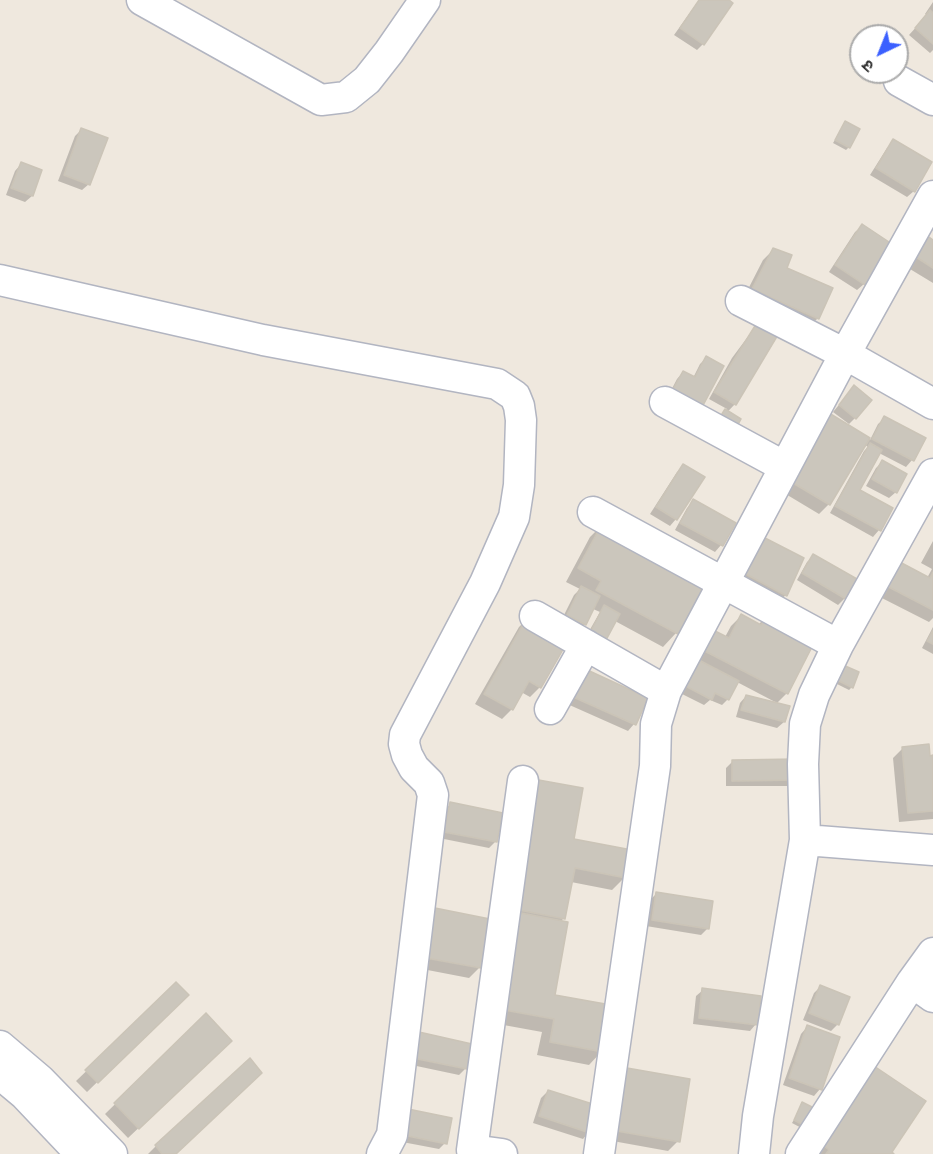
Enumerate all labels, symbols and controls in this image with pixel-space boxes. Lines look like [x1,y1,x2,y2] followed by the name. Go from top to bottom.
[849,24,909,84] north arrow
[858,56,878,76] text: उ

